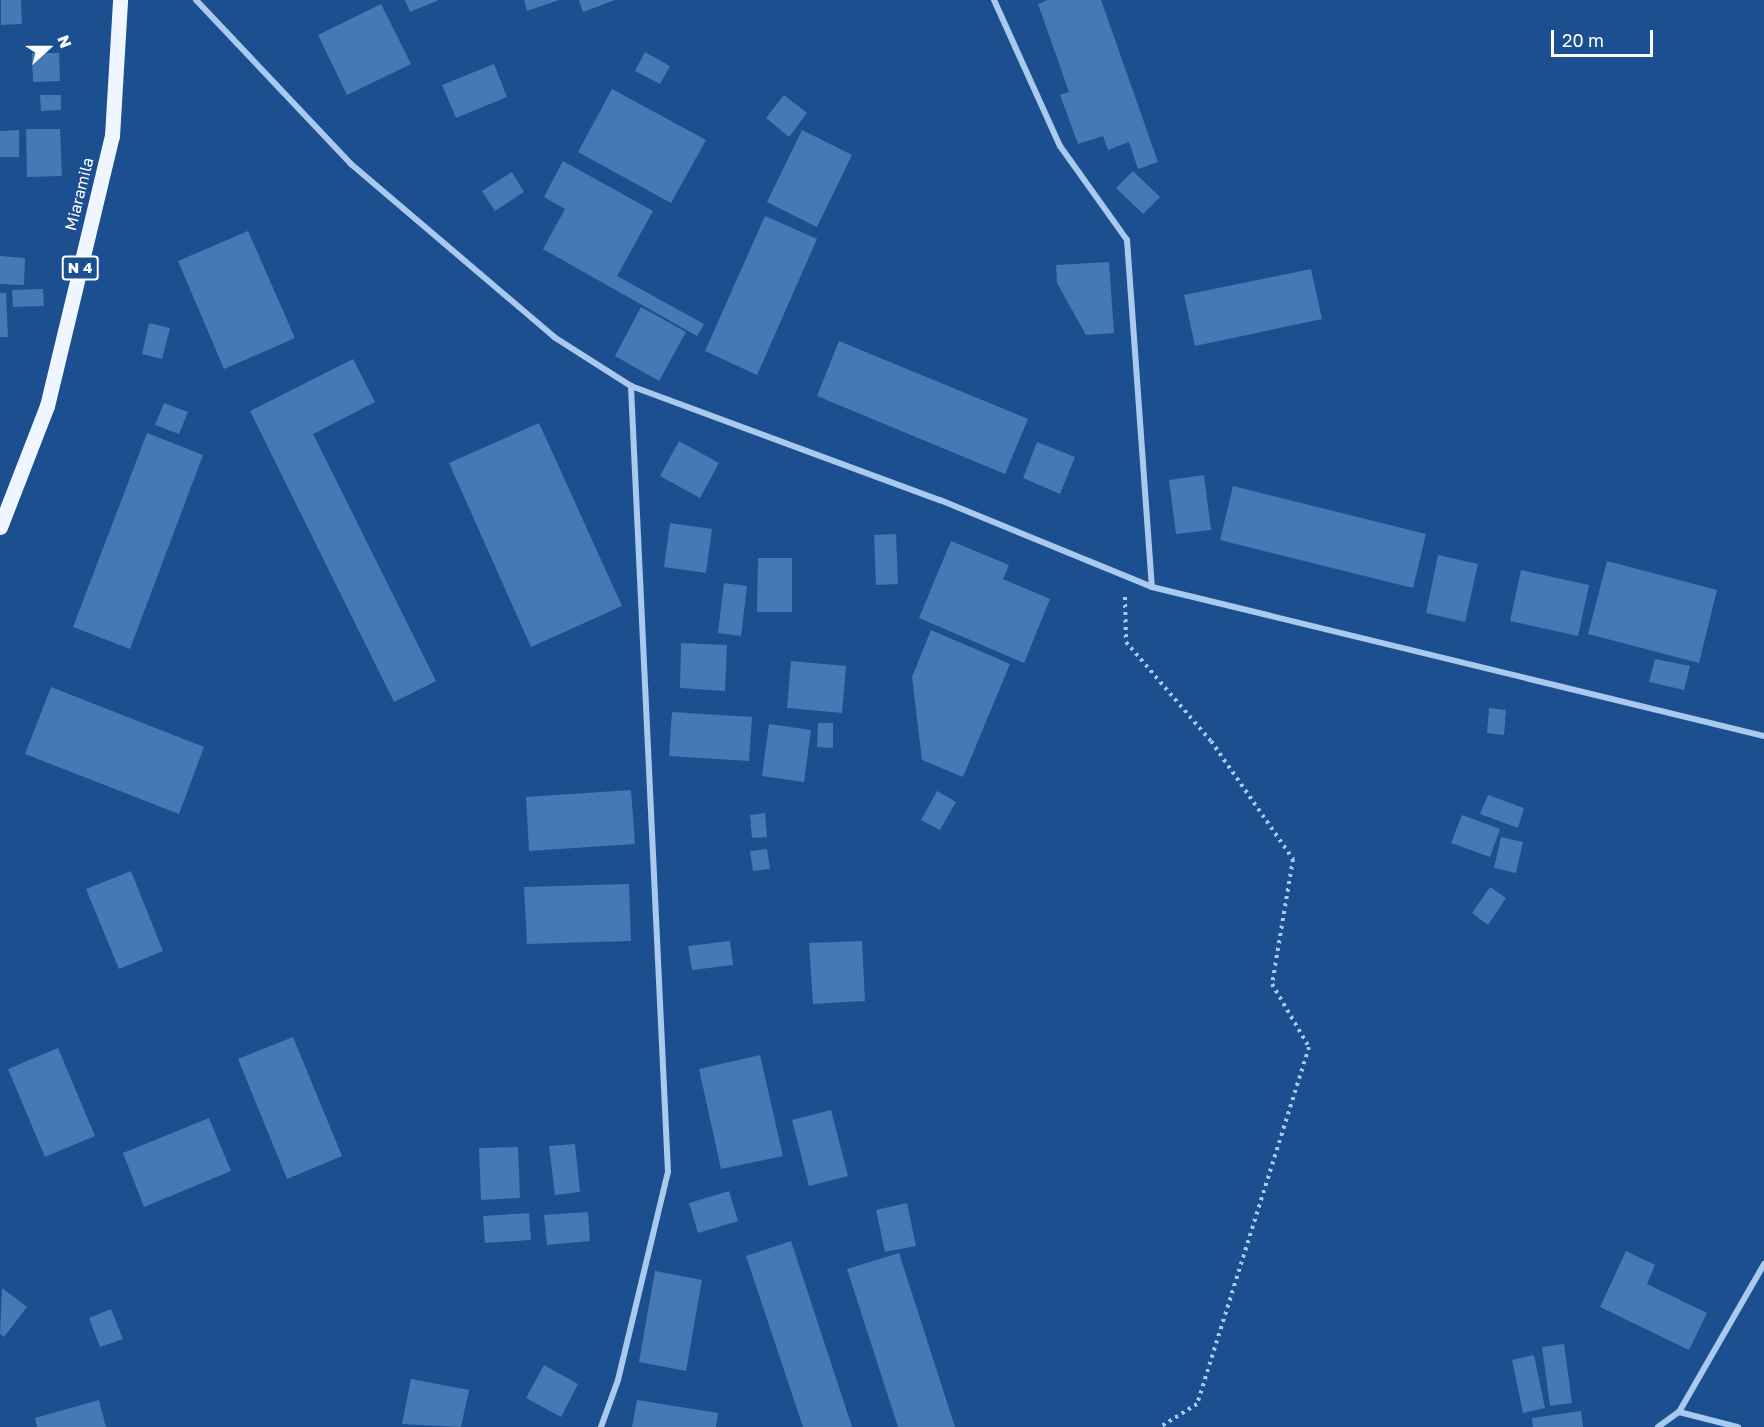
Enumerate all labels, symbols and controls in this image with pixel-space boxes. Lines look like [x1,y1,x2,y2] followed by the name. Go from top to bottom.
[18,18,78,78] north arrow
[1554,18,1656,56] scale bar
[1562,29,1604,51] text: 20 m
[53,32,76,51] text: N
[61,155,97,233] street label: Miaramila
[60,256,100,280] road number: N 4

